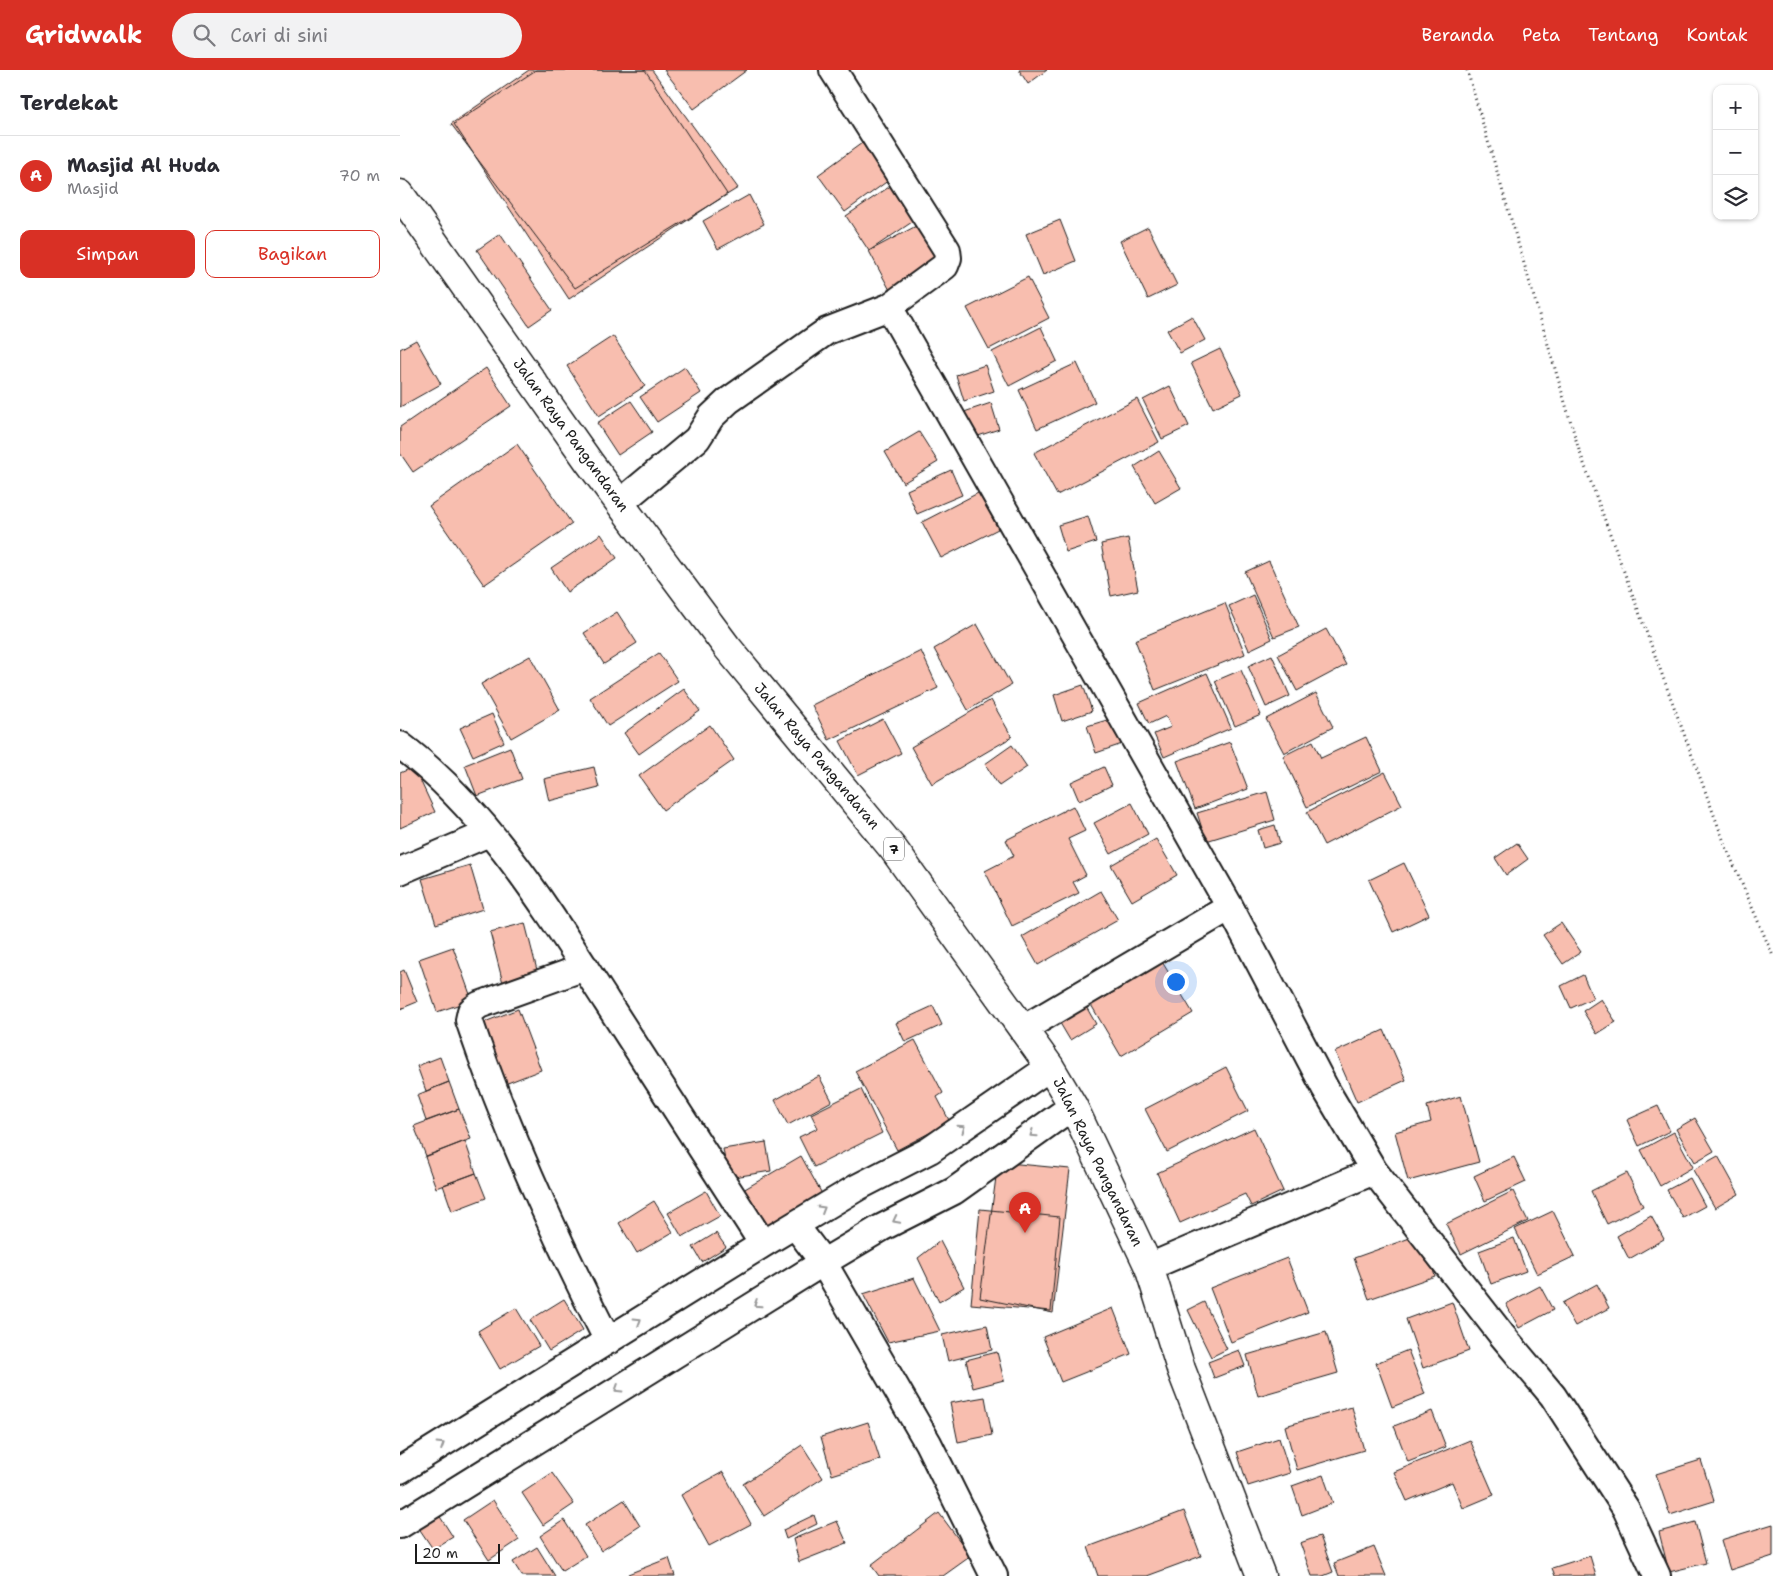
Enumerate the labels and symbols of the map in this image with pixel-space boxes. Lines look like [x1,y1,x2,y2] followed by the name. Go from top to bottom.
[508,354,634,516] street label: Jalan Raya Pangandaran
[750,679,884,833] street label: Jalan Raya Pangandaran
[884,838,904,861] road number: 7
[1163,969,1189,995] your location
[1048,1074,1148,1250] street label: Jalan Raya Pangandaran
[957,1125,966,1134] one-way arrow
[1029,1128,1039,1137] one-way arrow
[1009,1192,1041,1233] pin: A
[816,1205,825,1215] one-way arrow
[892,1214,901,1224] one-way arrow
[753,1297,762,1307] one-way arrow
[633,1318,642,1327] one-way arrow
[615,1382,624,1392] one-way arrow
[436,1441,445,1451] one-way arrow
[415,1541,500,1564] scale bar

